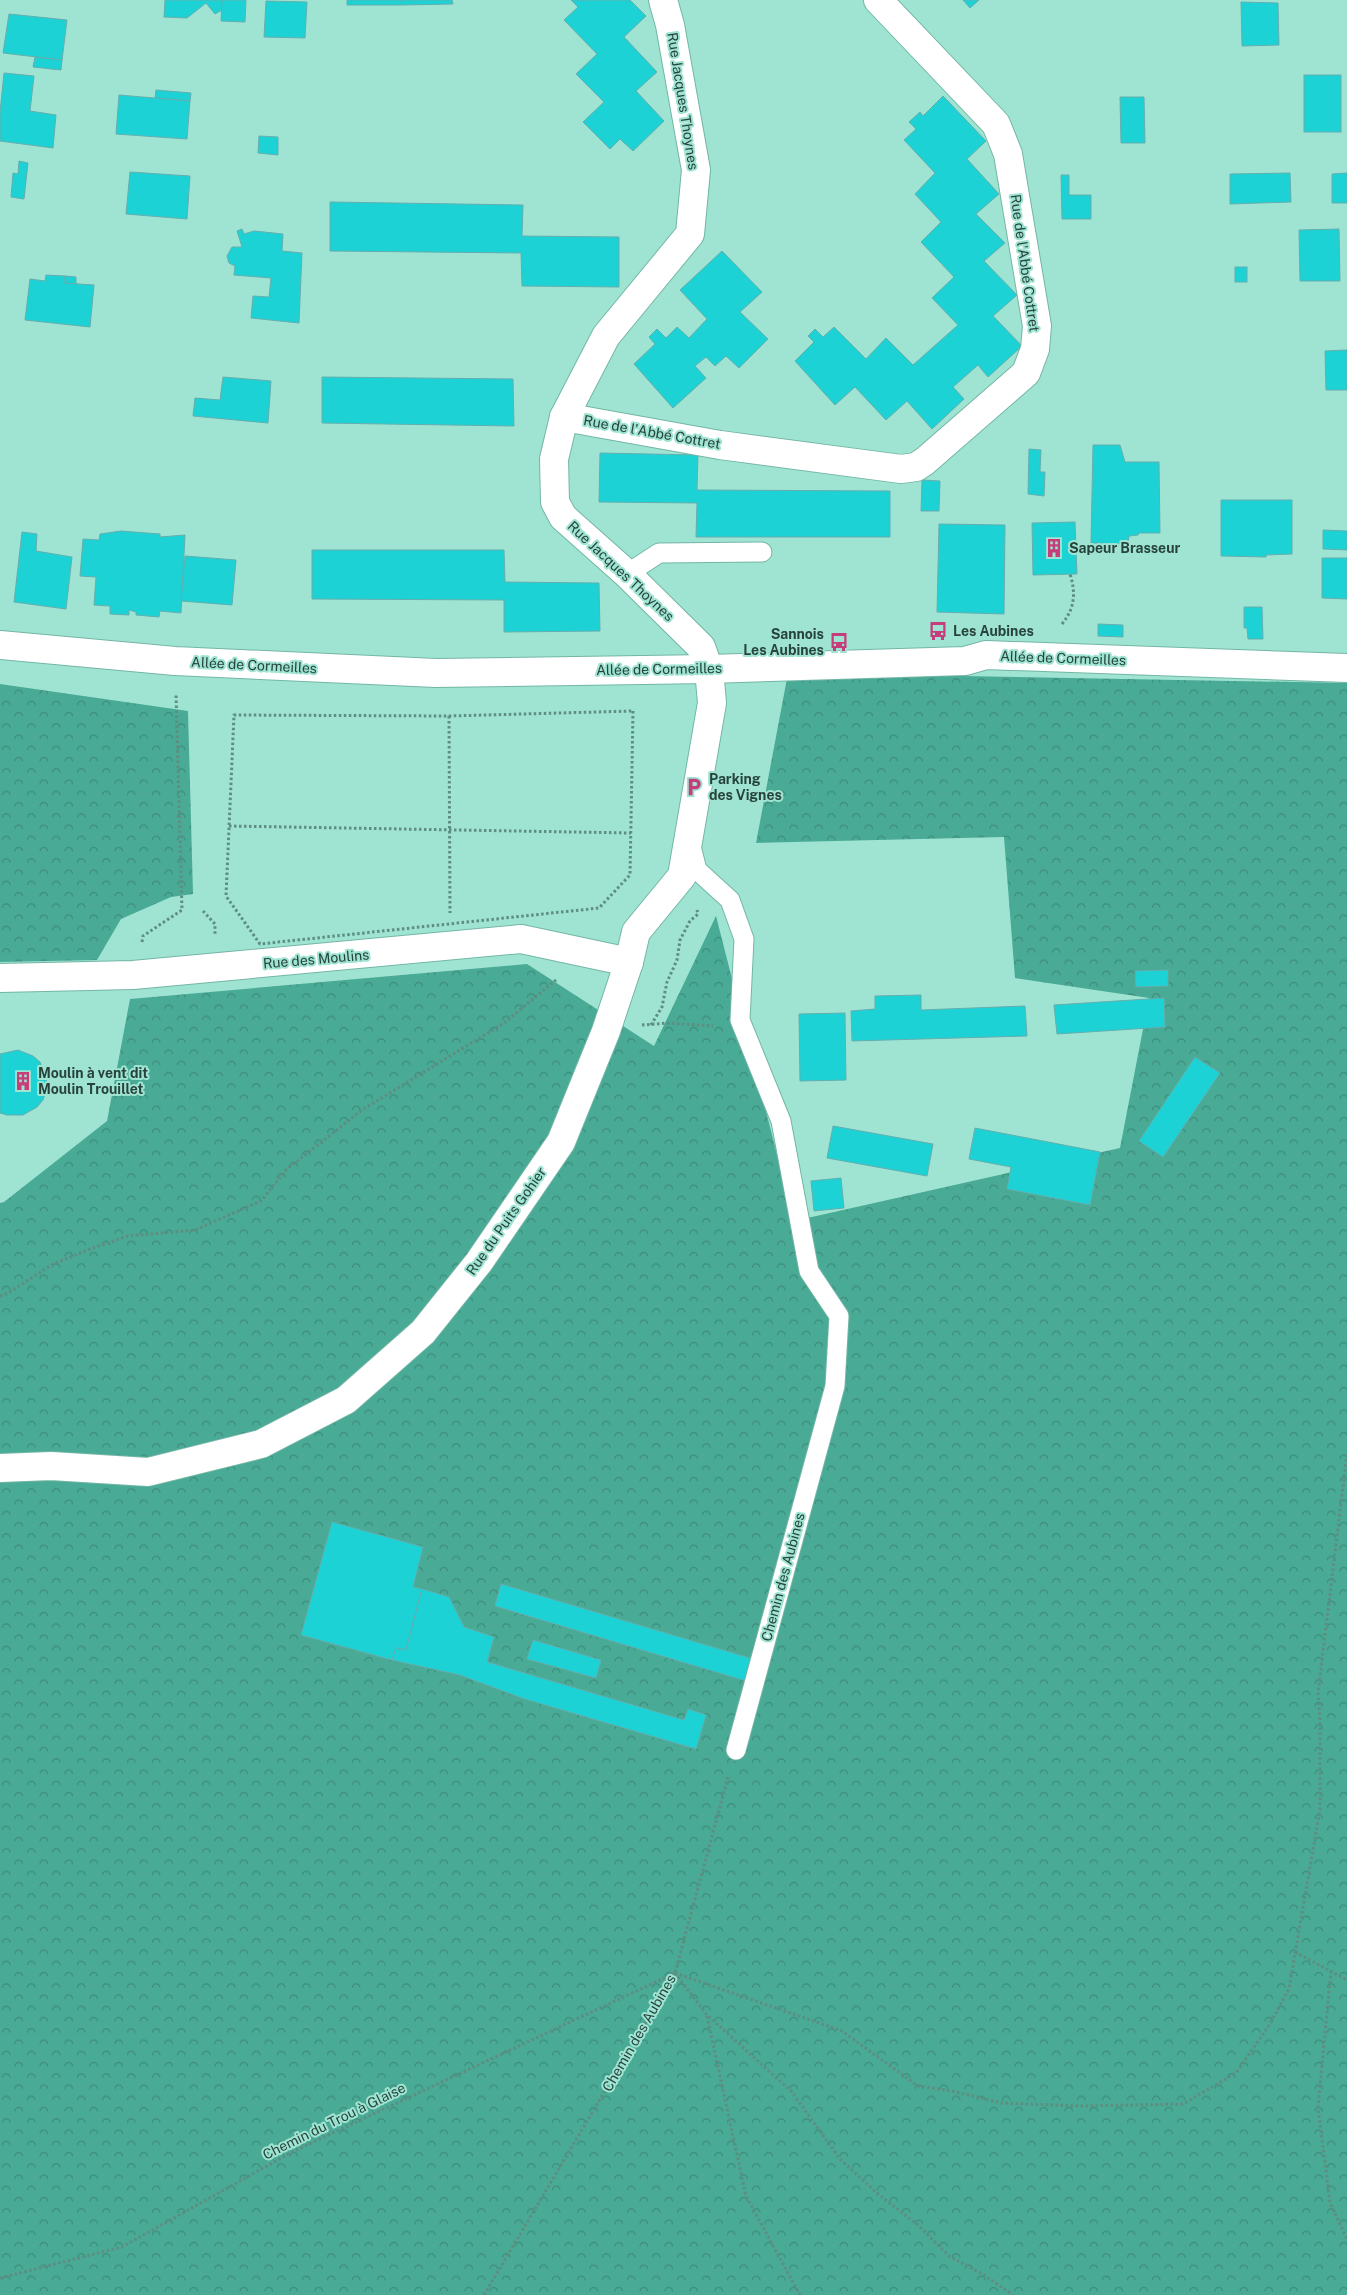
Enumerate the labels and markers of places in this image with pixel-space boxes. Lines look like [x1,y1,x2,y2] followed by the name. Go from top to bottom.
[1043,537,1065,559] building icon: Sapeur Brasseur
[1069,540,1181,556] place label: Sapeur Brasseur
[927,620,949,642] bus stop icon: Les Aubines
[953,623,1034,639] place label: Les Aubines
[743,626,824,658] place label: Sannois Les Aubines
[828,631,850,653] bus stop icon: Sannois Les Aubines
[709,771,782,803] place label: Parking des Vignes
[683,776,705,798] parking icon: Parking des Vignes
[38,1065,148,1097] place label: Moulin à vent dit Moulin Trouillet
[12,1070,34,1092] building icon: Moulin à vent dit Moulin Trouillet

